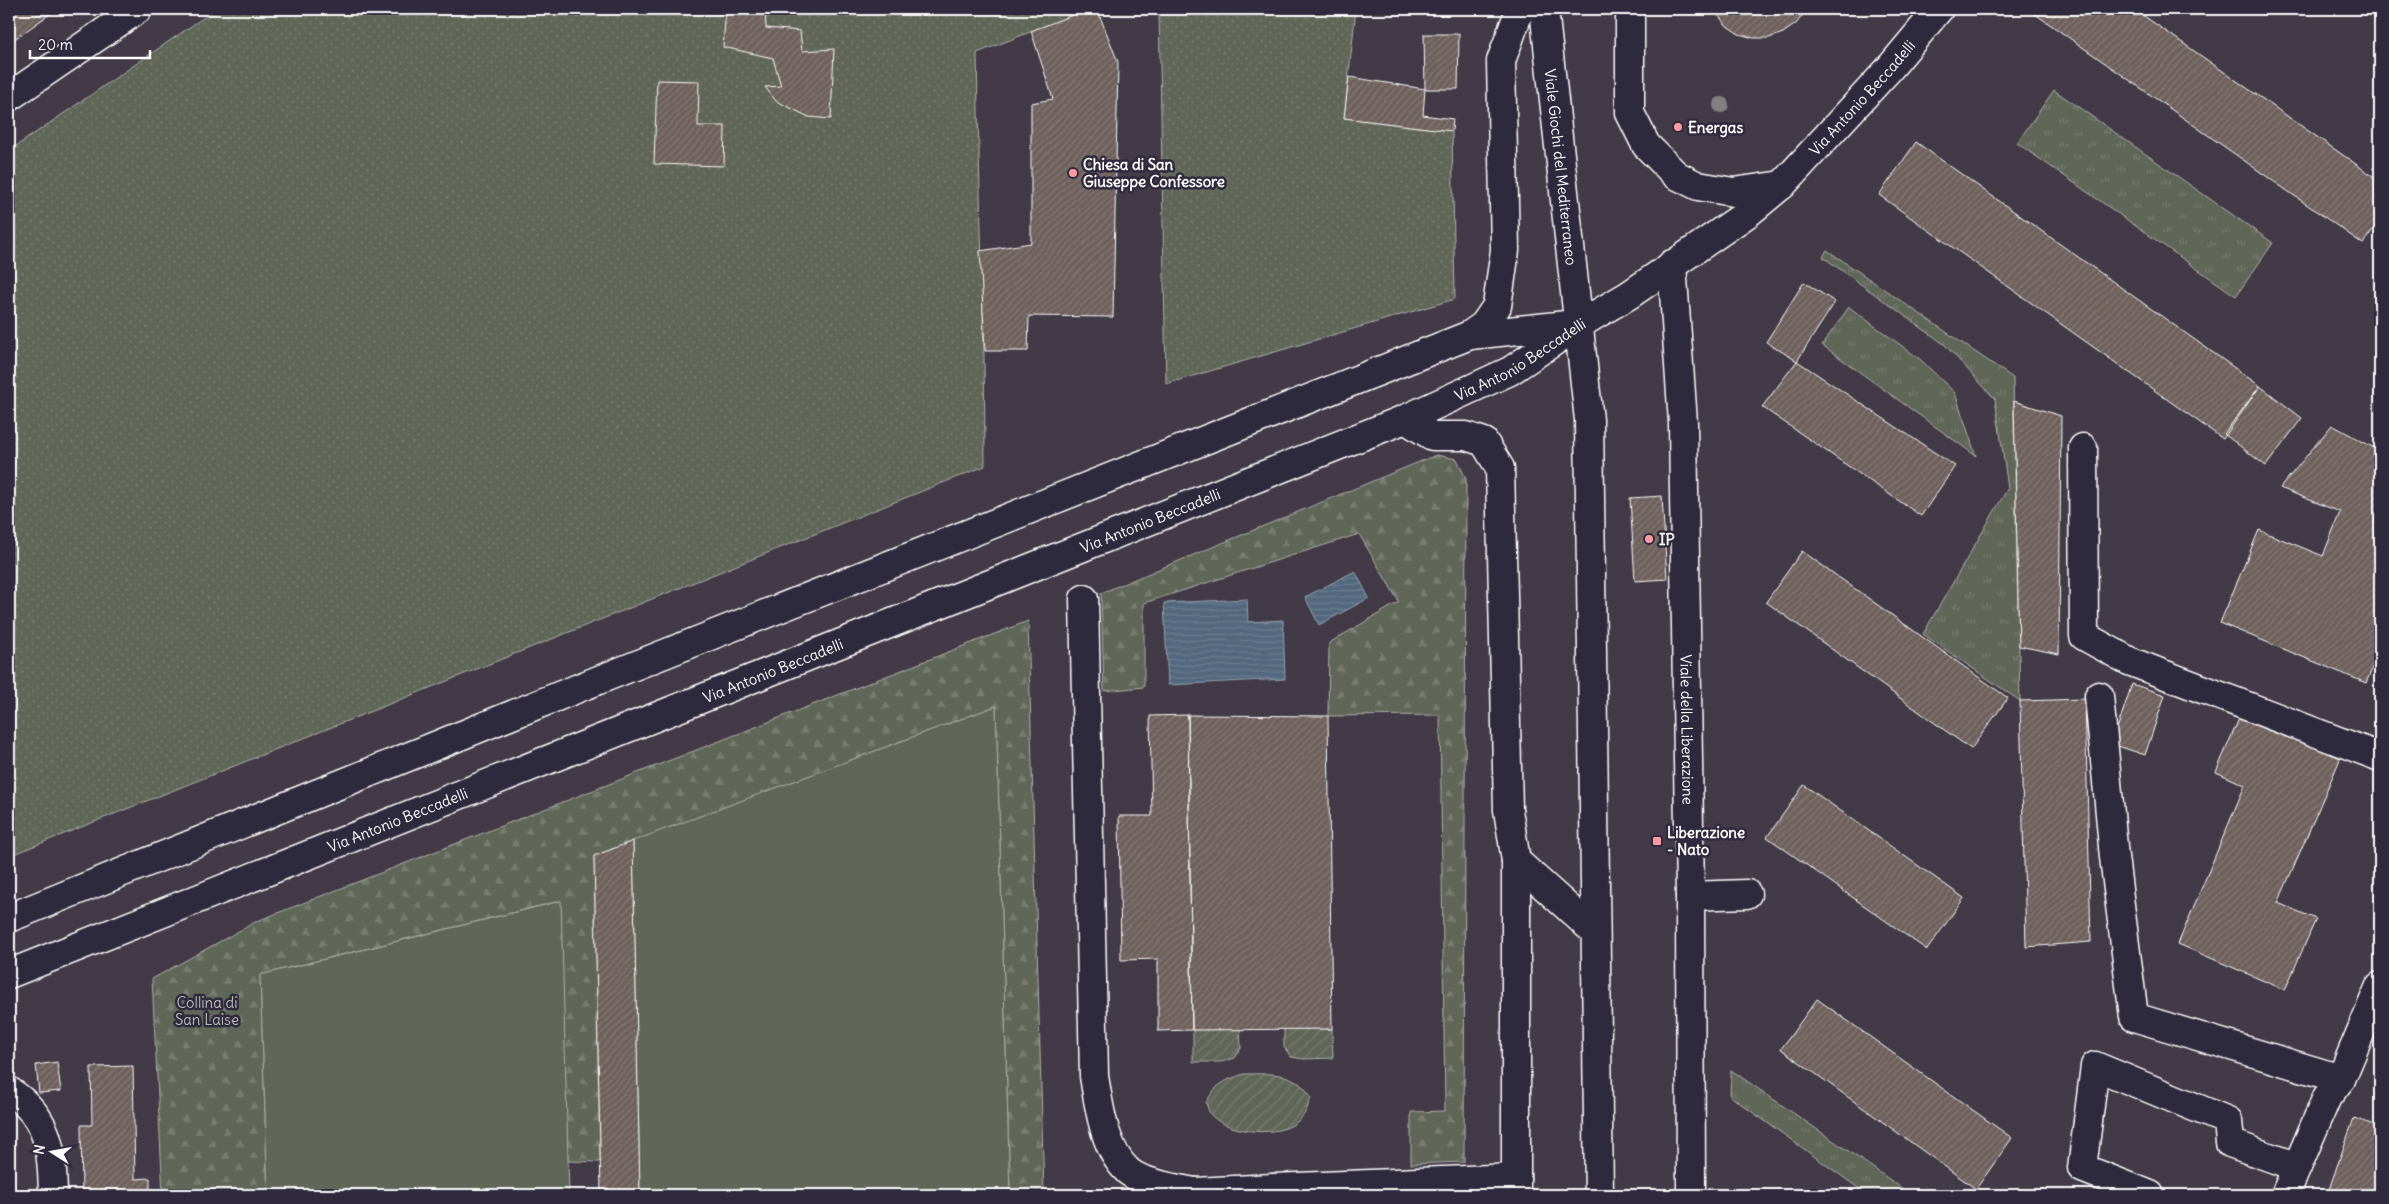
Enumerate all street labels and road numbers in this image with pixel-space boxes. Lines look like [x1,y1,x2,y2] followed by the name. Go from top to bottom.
[1805,36,1919,159] street label: Via Antonio Beccadelli
[1541,68,1581,266] street label: Viale Giochi del Mediterraneo
[1451,314,1589,405] street label: Via Antonio Beccadelli
[1077,484,1223,557] street label: Via Antonio Beccadelli
[700,634,846,707] street label: Via Antonio Beccadelli
[1677,654,1698,805] street label: Viale della Liberazione
[325,783,470,856] street label: Via Antonio Beccadelli

